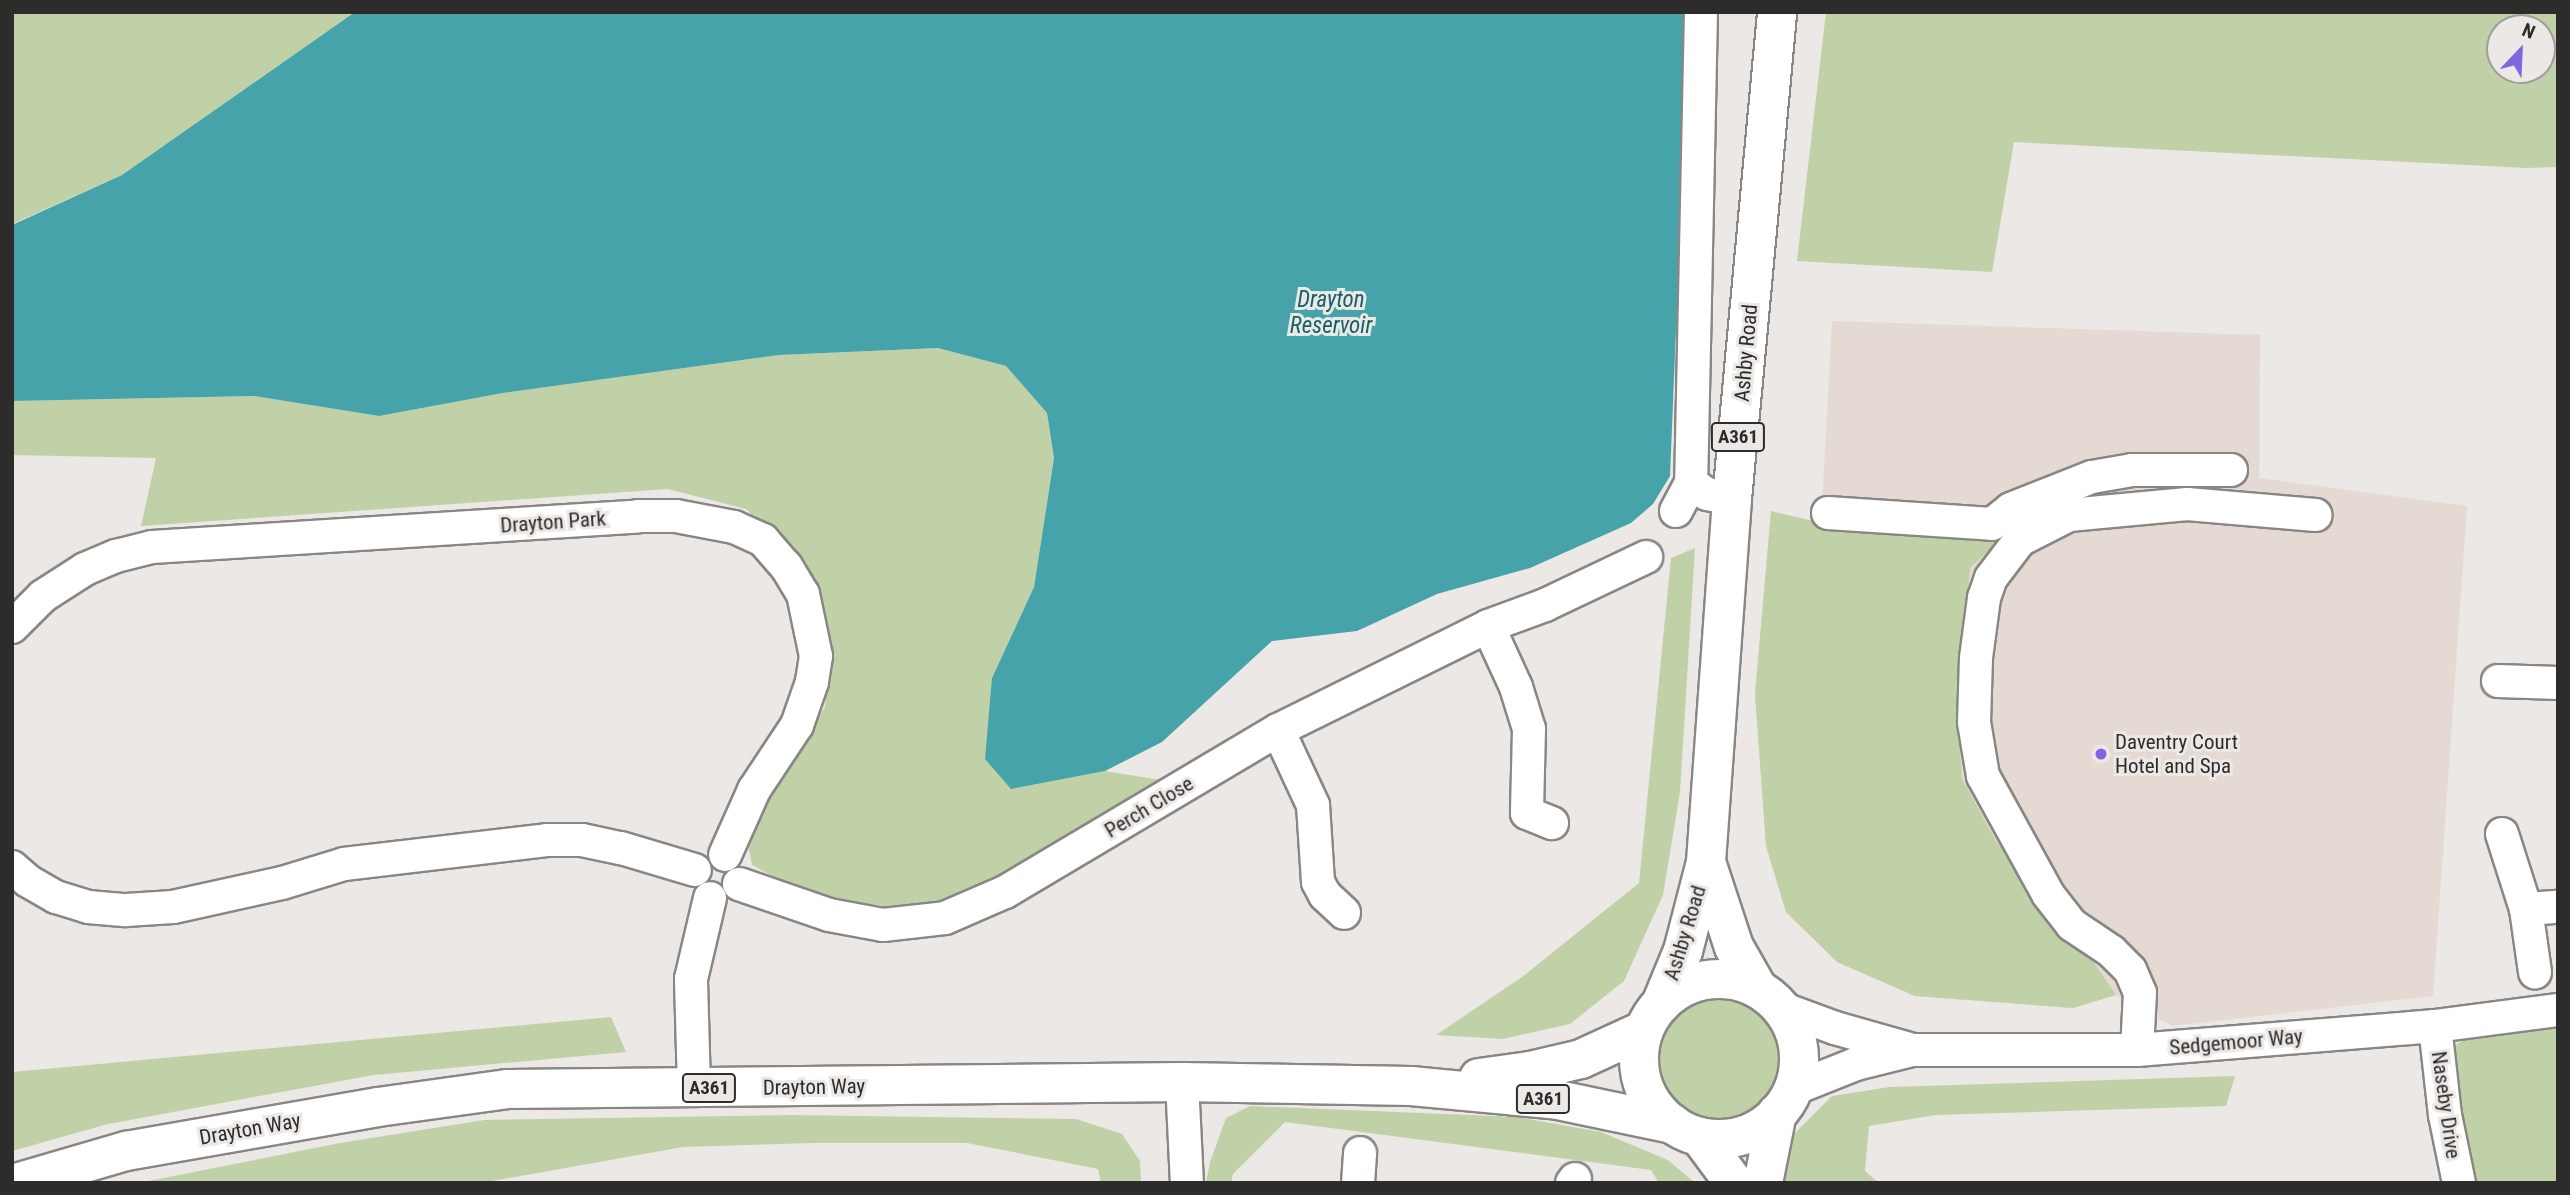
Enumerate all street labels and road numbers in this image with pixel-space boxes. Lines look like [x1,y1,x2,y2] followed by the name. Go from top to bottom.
[1729,303,1763,403] street label: Ashby Road
[1710,422,1766,452] road number: A361
[499,506,607,538] street label: Drayton Park
[1100,771,1198,843] street label: Perch Close
[1659,883,1711,983] street label: Ashby Road
[2168,1024,2304,1060] street label: Sedgemoor Way
[2426,1050,2466,1160] street label: Naseby Drive
[681,1072,737,1104] road number: A361
[763,1074,865,1100] street label: Drayton Way
[1515,1084,1571,1114] road number: A361
[197,1108,303,1150] street label: Drayton Way

